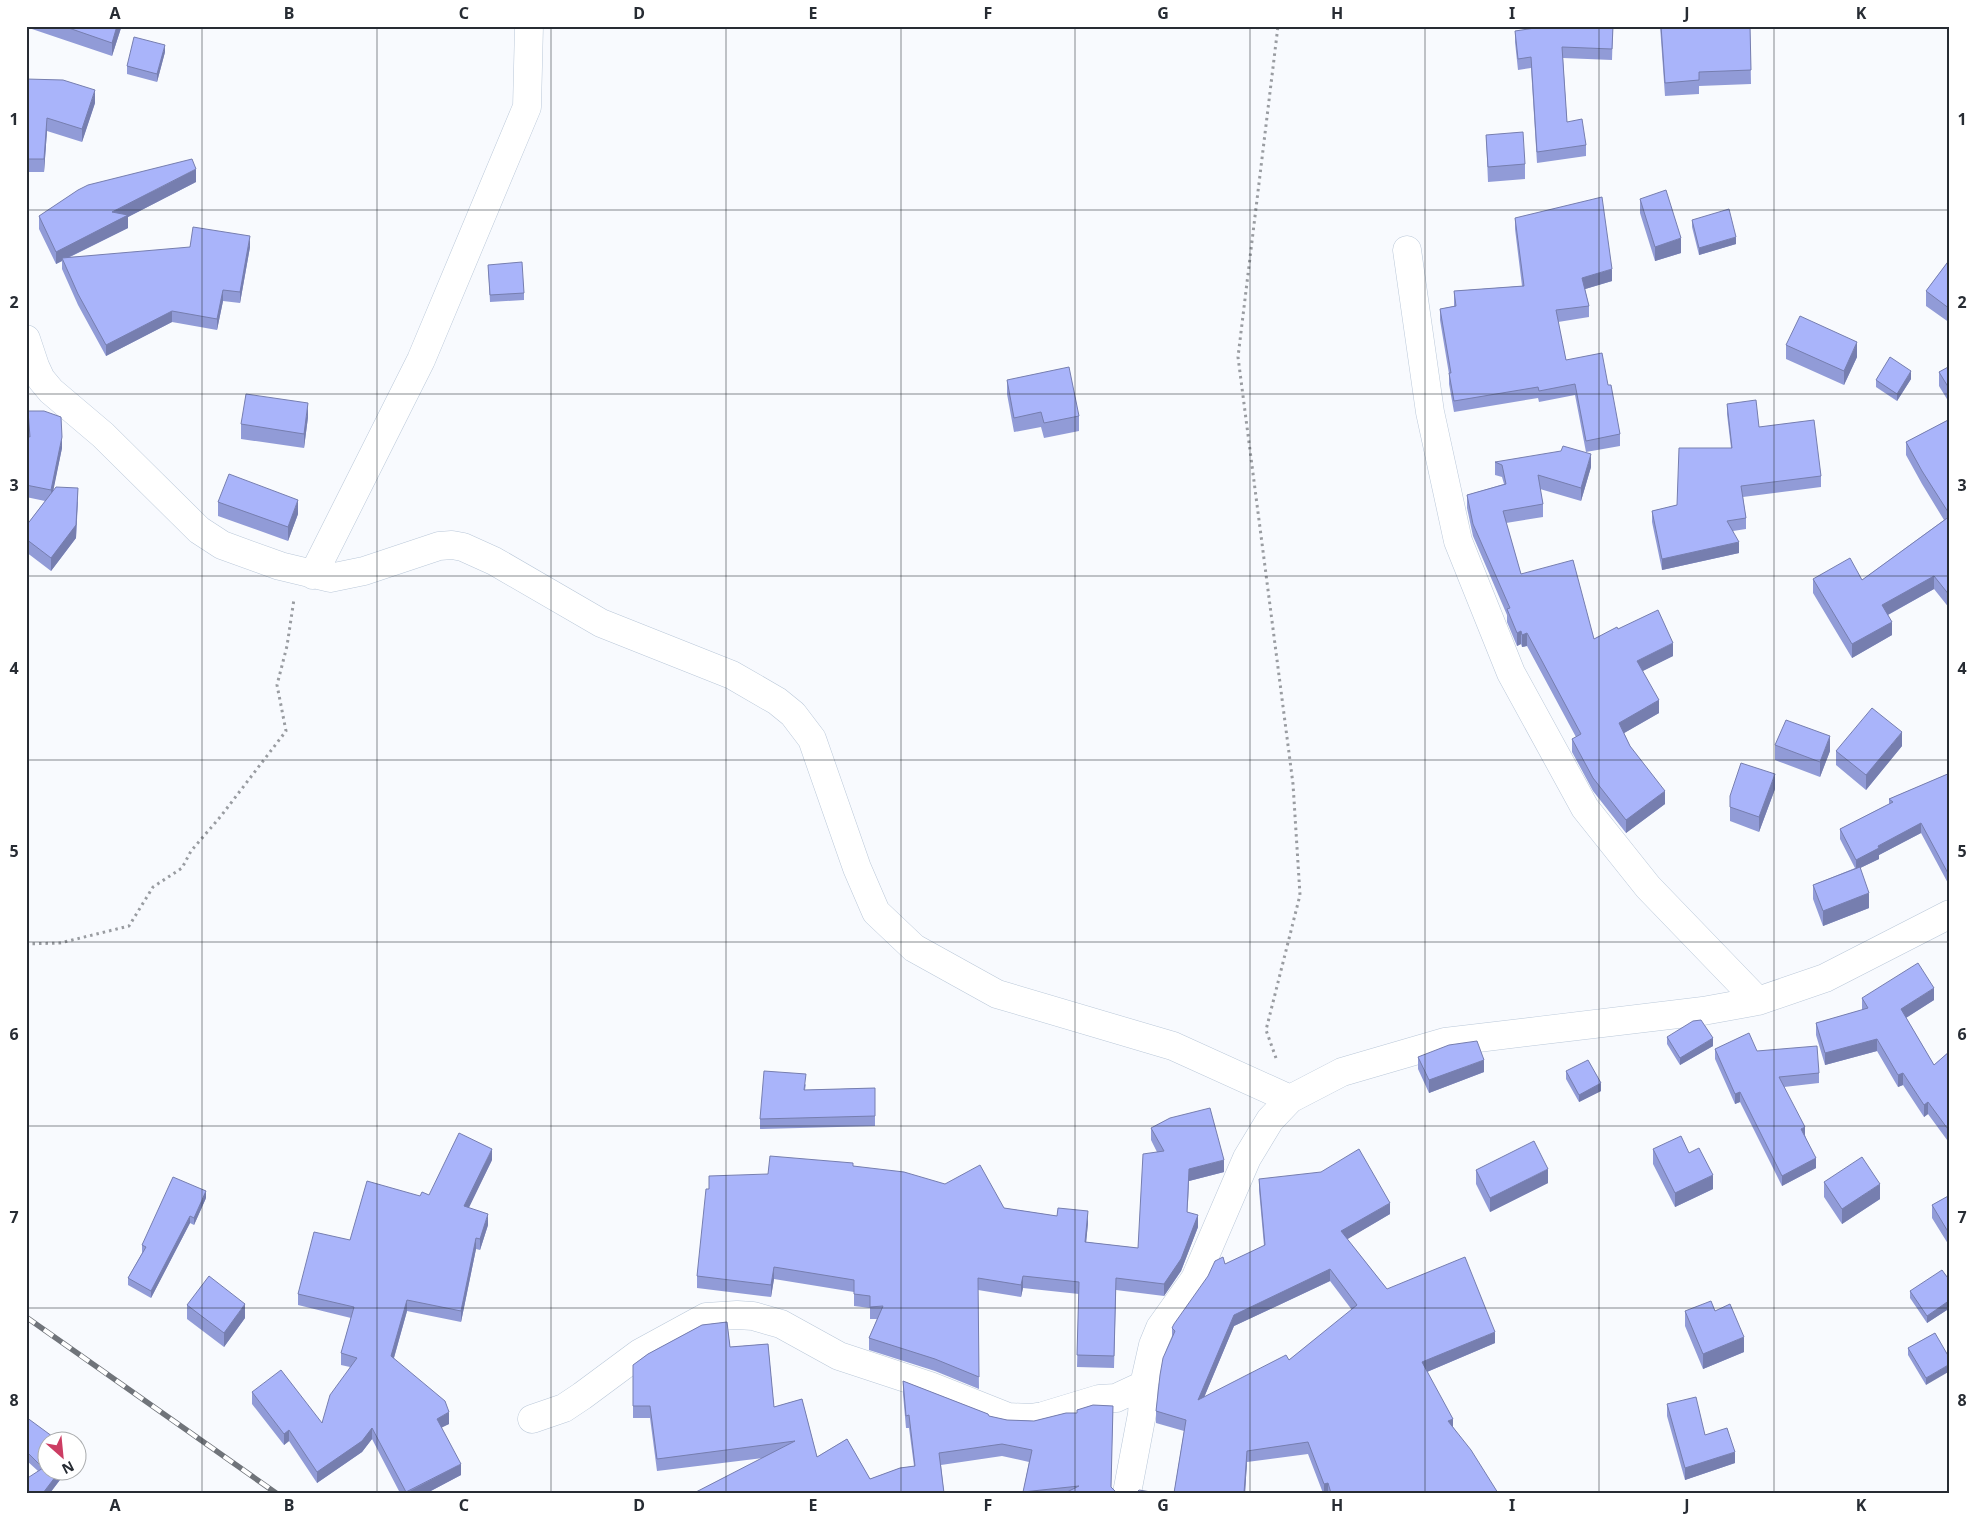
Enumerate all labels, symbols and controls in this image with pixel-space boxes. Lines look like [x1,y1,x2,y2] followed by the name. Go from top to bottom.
[109,2,121,24] text: A
[284,2,294,24] text: B
[459,2,469,24] text: C
[633,2,645,24] text: D
[809,2,818,24] text: E
[984,2,992,24] text: F
[1157,2,1169,24] text: G
[1331,2,1343,24] text: H
[1509,2,1515,24] text: I
[1682,2,1690,24] text: J
[1856,2,1867,24] text: K
[9,108,19,130] text: 1
[1957,108,1967,130] text: 1
[9,291,19,313] text: 2
[1957,291,1967,313] text: 2
[9,474,19,496] text: 3
[1957,474,1967,496] text: 3
[9,657,19,679] text: 4
[1957,657,1967,679] text: 4
[9,840,19,862] text: 5
[1957,840,1967,862] text: 5
[9,1023,19,1045] text: 6
[1957,1023,1967,1045] text: 6
[9,1206,19,1228] text: 7
[1957,1206,1967,1228] text: 7
[9,1389,19,1411] text: 8
[1957,1389,1967,1411] text: 8
[38,1432,88,1482] north arrow
[59,1457,78,1479] text: N
[109,1494,121,1516] text: A
[284,1494,294,1516] text: B
[459,1494,469,1516] text: C
[633,1494,645,1516] text: D
[809,1494,818,1516] text: E
[984,1494,992,1516] text: F
[1157,1494,1169,1516] text: G
[1331,1494,1343,1516] text: H
[1509,1494,1515,1516] text: I
[1682,1494,1690,1516] text: J
[1856,1494,1867,1516] text: K

